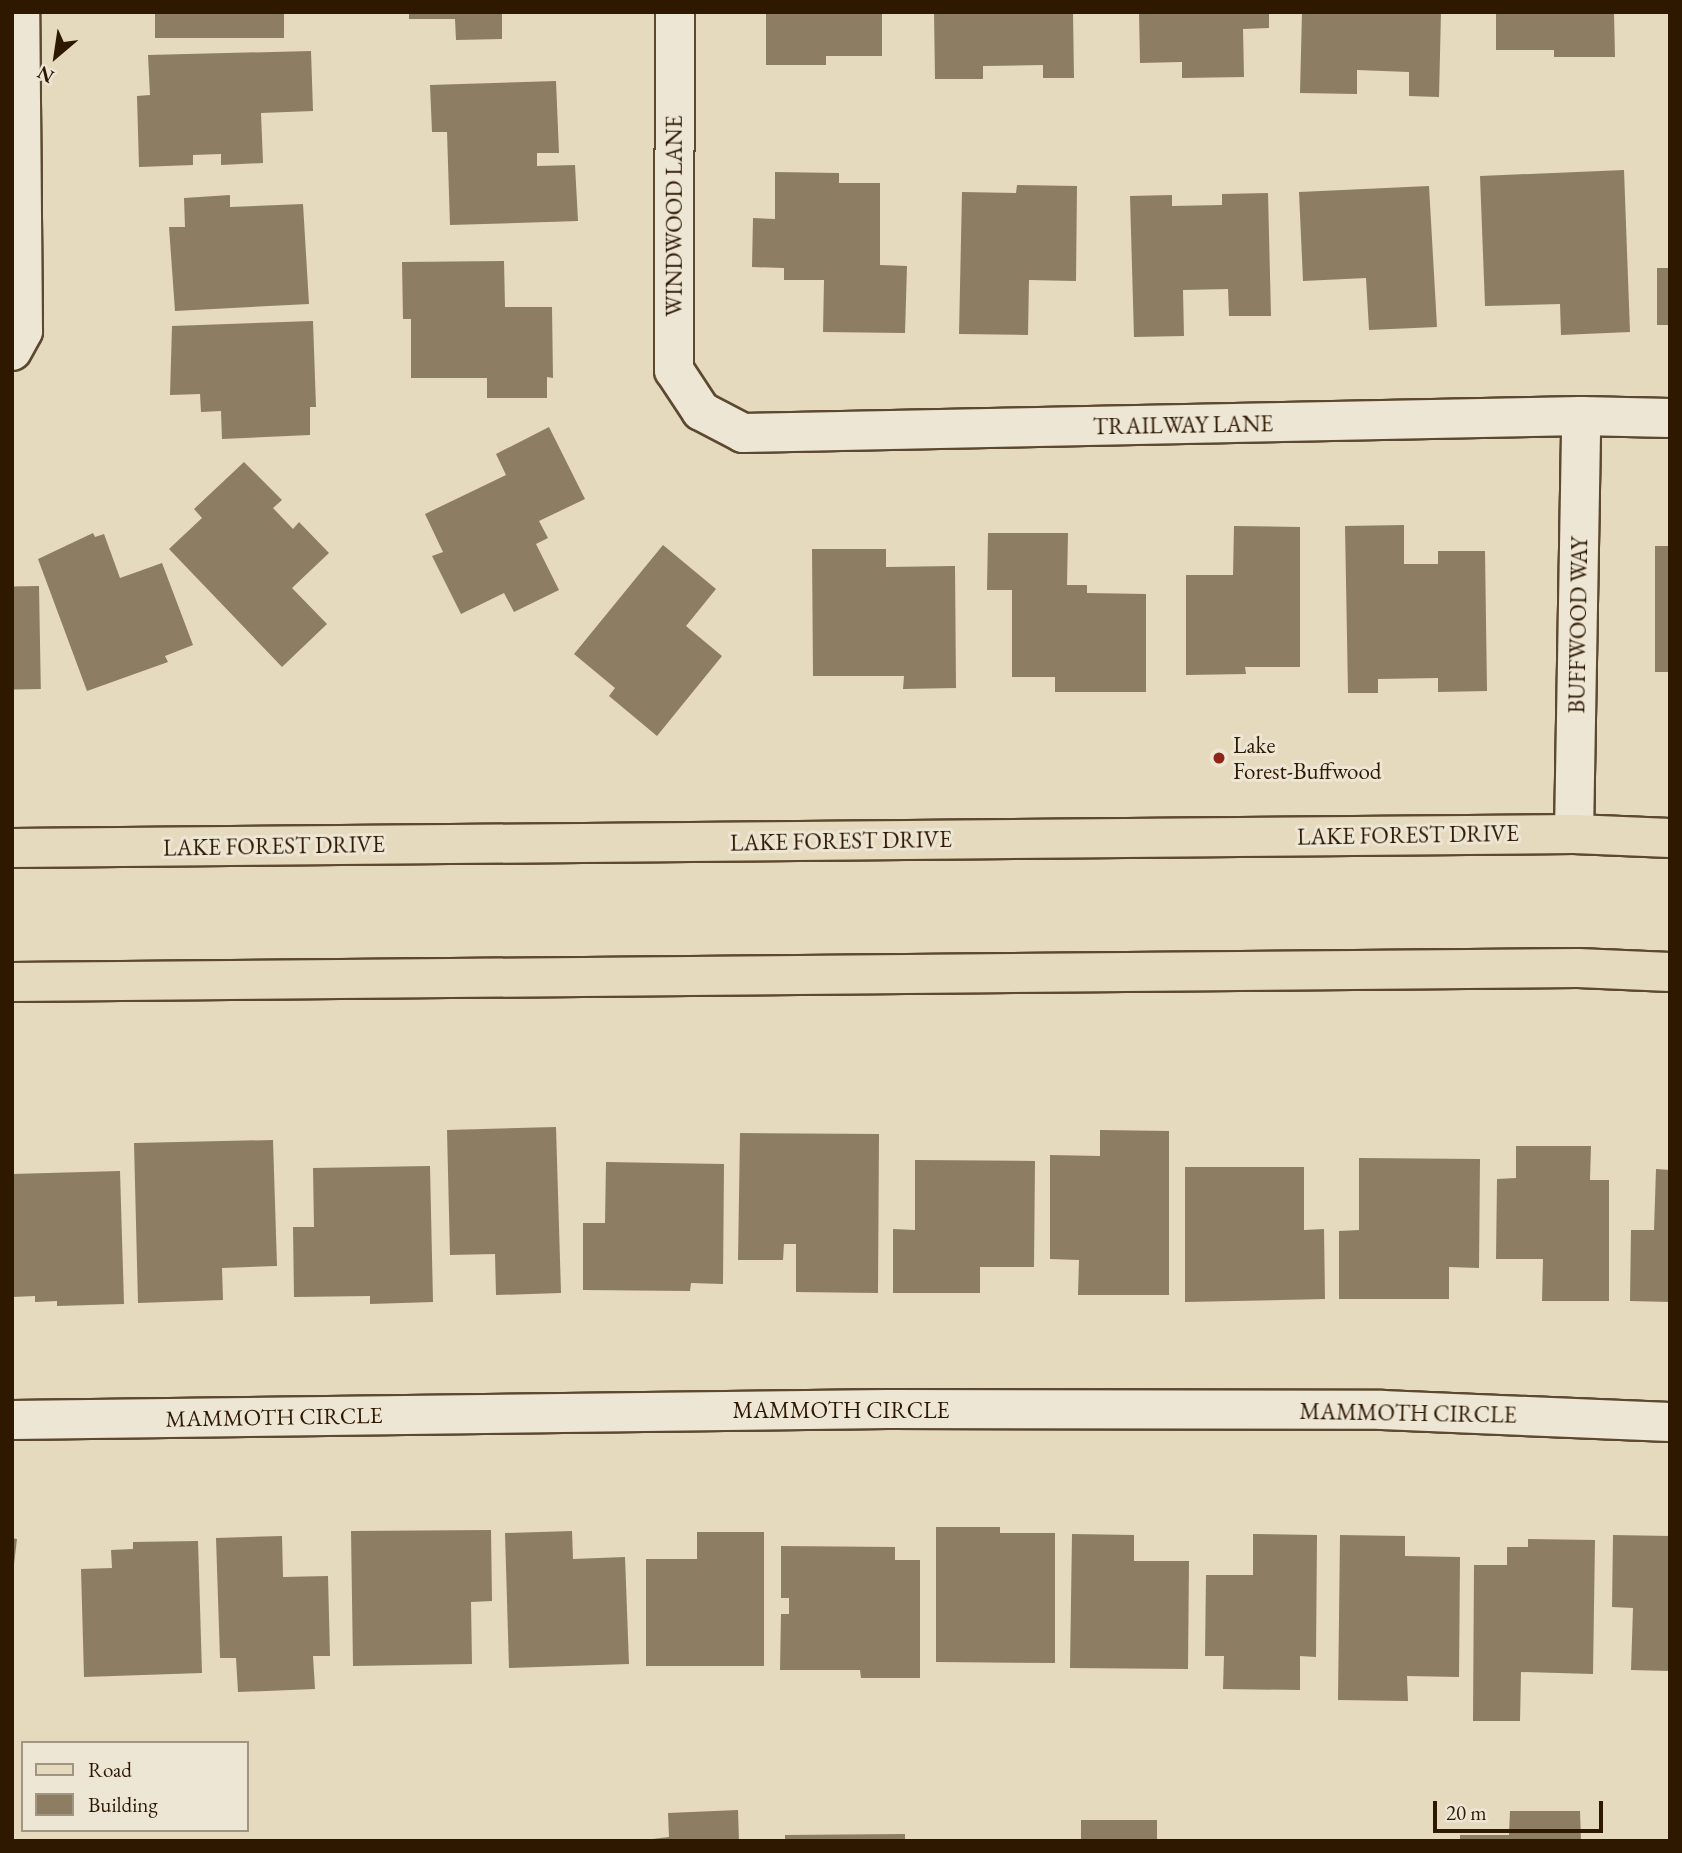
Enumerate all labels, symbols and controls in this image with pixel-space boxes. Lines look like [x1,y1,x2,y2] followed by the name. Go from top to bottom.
[21,21,91,91] north arrow
[33,60,58,89] text: N
[660,115,688,317] street label: WINDWOOD LANE
[1092,410,1274,440] street label: TRAILWAY LANE
[1563,536,1593,714] street label: BUFFWOOD WAY
[1233,731,1382,785] place label: Lake Forest-Buffwood
[1211,750,1227,766] marker: Lake Forest-Buffwood
[1297,819,1519,851] street label: LAKE FOREST DRIVE
[730,825,952,857] street label: LAKE FOREST DRIVE
[163,830,385,862] street label: LAKE FOREST DRIVE
[732,1396,950,1424] street label: MAMMOTH CIRCLE
[1299,1397,1517,1429] street label: MAMMOTH CIRCLE
[165,1401,383,1433] street label: MAMMOTH CIRCLE
[21,1741,248,1832] legend
[88,1756,132,1783] text: Road
[1437,1786,1607,1830] scale bar
[88,1791,158,1818] text: Building
[1446,1799,1487,1826] text: 20 m

